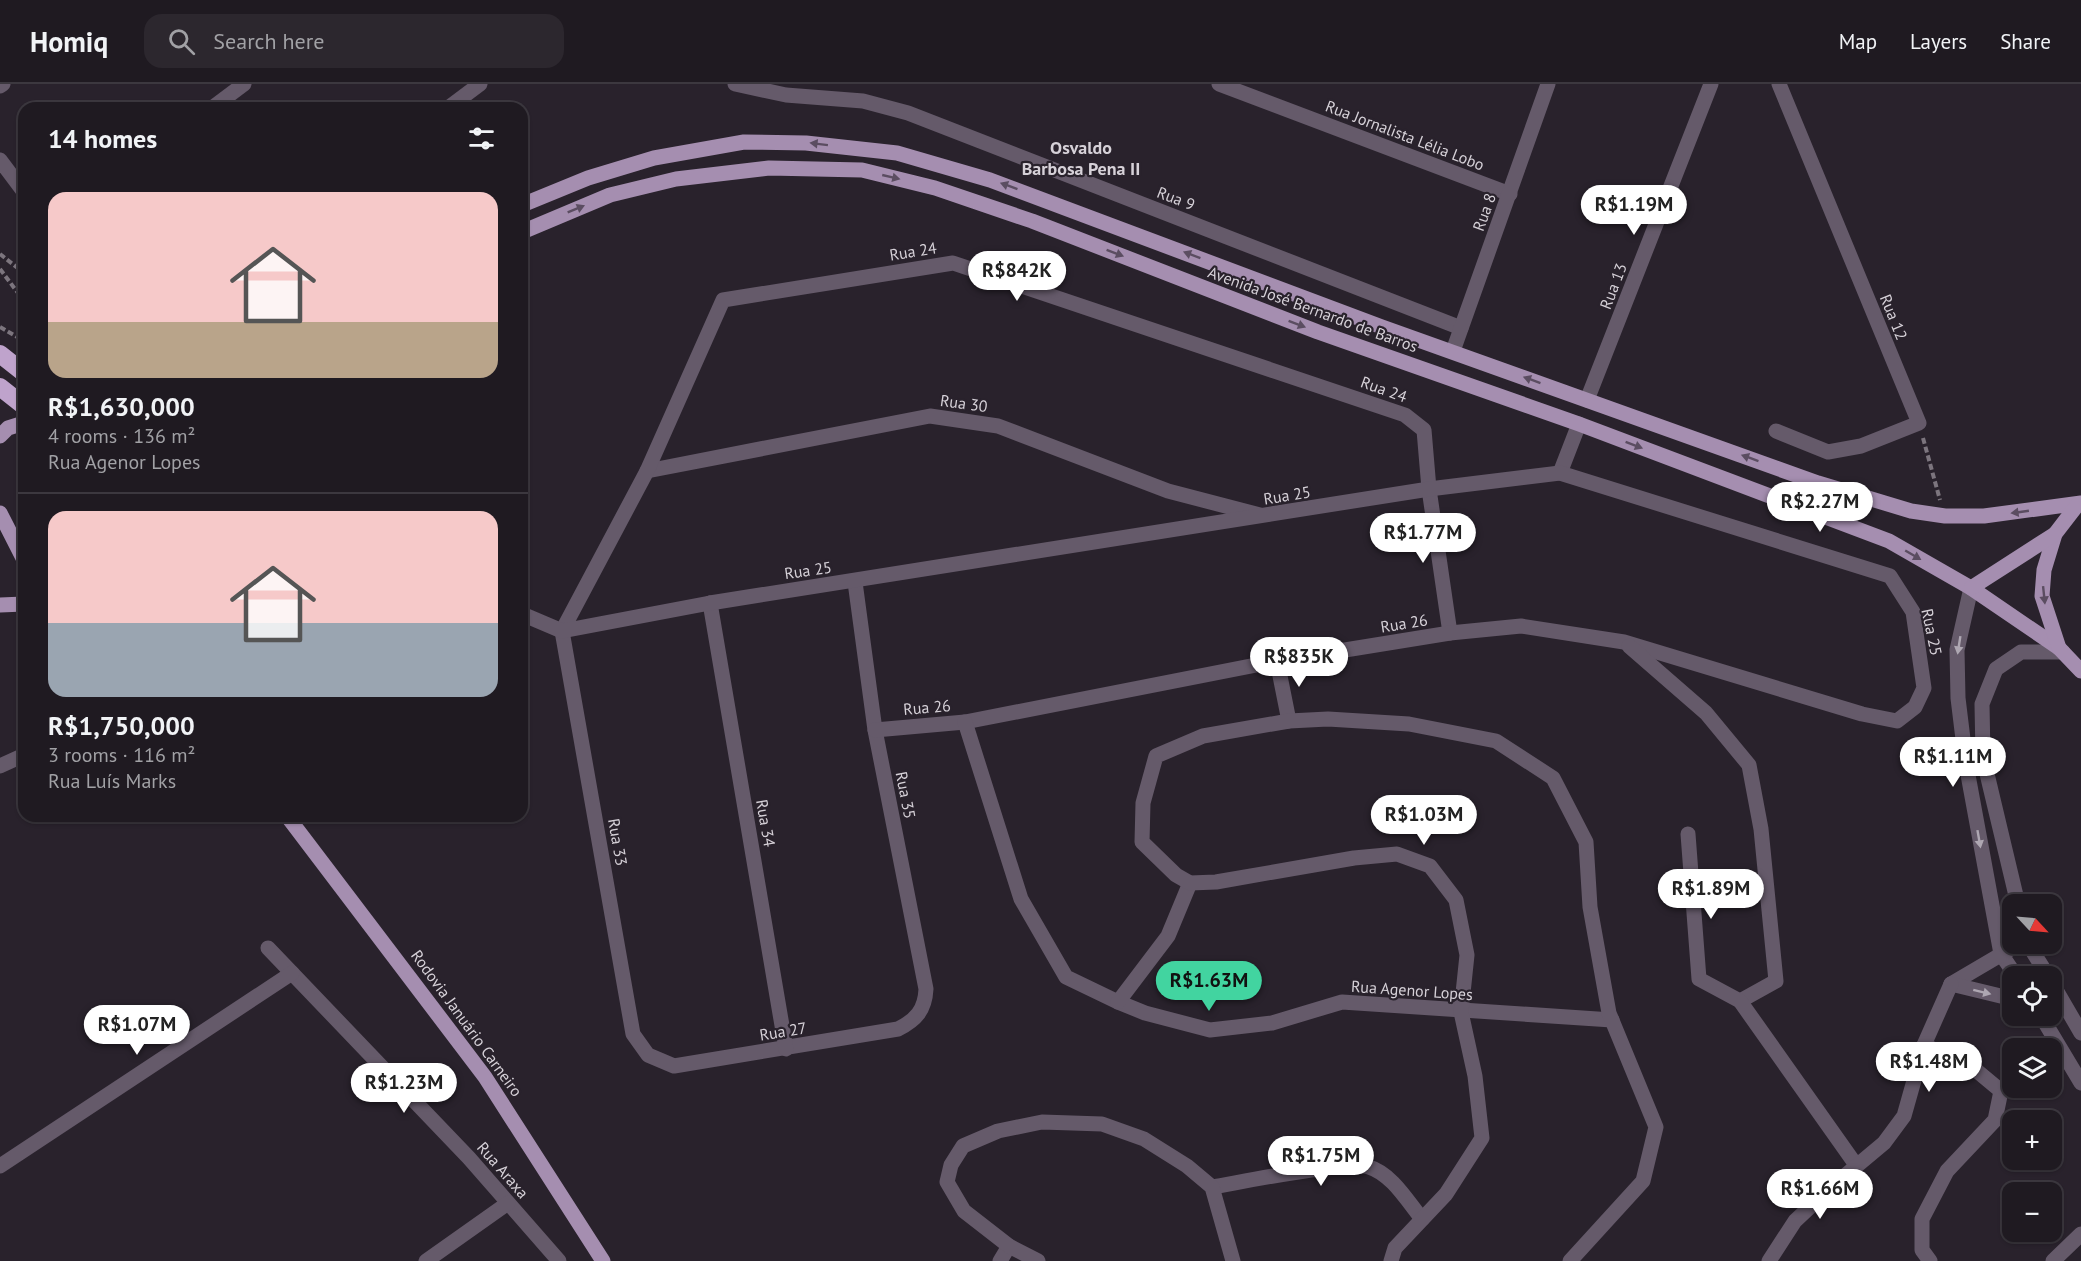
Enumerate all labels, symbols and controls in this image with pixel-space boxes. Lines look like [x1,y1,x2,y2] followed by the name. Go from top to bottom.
[144,14,564,68] search box
[30,23,108,60] text: Homiq
[165,25,198,58] icon: search
[213,27,324,55] text: Search here
[1839,28,1877,55] text: Map
[1910,28,1967,55] text: Layers
[2000,28,2051,55] text: Share
[1323,95,1487,175] street label: Rua Jornalista Lélia Lobo
[48,122,157,155] text: 14 homes
[465,122,498,155] icon: filters
[1022,136,1140,180] district label: Osvaldo Barbosa Pena II
[810,139,829,149] one-way arrow
[882,173,900,183] one-way arrow
[1000,181,1018,191] one-way arrow
[1154,182,1198,214] street label: Rua 9
[1579,185,1689,236] pin: R$1.19M
[1468,190,1500,234] street label: Rua 8
[1595,191,1673,217] text: R$1.19M
[567,204,585,214] one-way arrow
[219,231,327,339] icon: home
[888,237,938,265] street label: Rua 24
[1106,249,1124,259] one-way arrow
[1182,249,1200,259] one-way arrow
[968,251,1066,302] pin: R$842K
[982,257,1052,283] text: R$842K
[1595,260,1631,312] street label: Rua 13
[1205,262,1421,356] street label: Avenida José Bernardo de Barros
[1876,291,1912,343] street label: Rua 12
[1288,319,1306,329] one-way arrow
[1358,371,1410,407] street label: Rua 24
[1523,375,1541,384] one-way arrow
[48,390,195,423] text: R$1,630,000
[939,390,989,416] street label: Rua 30
[48,423,195,449] text: 4 rooms · 136 m²
[1625,441,1643,450] one-way arrow
[48,449,201,475] text: Rua Agenor Lopes
[1741,453,1759,463] one-way arrow
[1262,481,1312,509] street label: Rua 25
[1765,482,1875,533] pin: R$2.27M
[1781,488,1859,514] text: R$2.27M
[2010,507,2029,516] one-way arrow
[1368,513,1478,564] pin: R$1.77M
[1384,519,1462,545] text: R$1.77M
[219,550,327,658] icon: home
[1905,550,1922,560] one-way arrow
[783,557,833,583] street label: Rua 25
[2039,586,2049,605] one-way arrow
[1917,607,1947,657] street label: Rua 25
[1379,609,1429,637] street label: Rua 26
[1954,636,1963,655] one-way arrow
[1250,637,1348,688] pin: R$835K
[1264,643,1334,669] text: R$835K
[902,695,952,719] street label: Rua 26
[48,709,195,742] text: R$1,750,000
[1898,737,2008,788] pin: R$1.11M
[48,742,195,768] text: 3 rooms · 116 m²
[1914,743,1992,769] text: R$1.11M
[48,768,176,794] text: Rua Luís Marks
[892,770,920,820] street label: Rua 35
[1369,795,1479,846] pin: R$1.03M
[752,798,780,848] street label: Rua 34
[1385,801,1463,827] text: R$1.03M
[604,817,632,867] street label: Rua 33
[1975,829,1984,848] one-way arrow
[1656,869,1766,920] pin: R$1.89M
[1672,875,1750,901] text: R$1.89M
[2002,894,2062,954] north arrow
[2002,894,2062,1242] map controls
[407,946,527,1100] street label: Rodovia Januário Carneiro
[1154,961,1264,1012] pin: R$1.63M
[2002,966,2062,1026] button: locate
[1170,967,1248,993] text: R$1.63M
[1350,976,1474,1004] street label: Rua Agenor Lopes
[1973,987,1991,997] one-way arrow
[82,1005,192,1056] pin: R$1.07M
[98,1011,176,1037] text: R$1.07M
[758,1017,808,1045] street label: Rua 27
[2002,1038,2062,1098] button: layers
[1874,1042,1984,1093] pin: R$1.48M
[1890,1048,1968,1074] text: R$1.48M
[349,1063,459,1114] pin: R$1.23M
[365,1069,443,1095] text: R$1.23M
[2002,1110,2062,1170] button: +
[1266,1136,1376,1187] pin: R$1.75M
[473,1138,533,1202] street label: Rua Araxa
[1282,1142,1360,1168] text: R$1.75M
[1765,1169,1875,1220] pin: R$1.66M
[1781,1175,1859,1201] text: R$1.66M
[2002,1182,2062,1242] button: −

